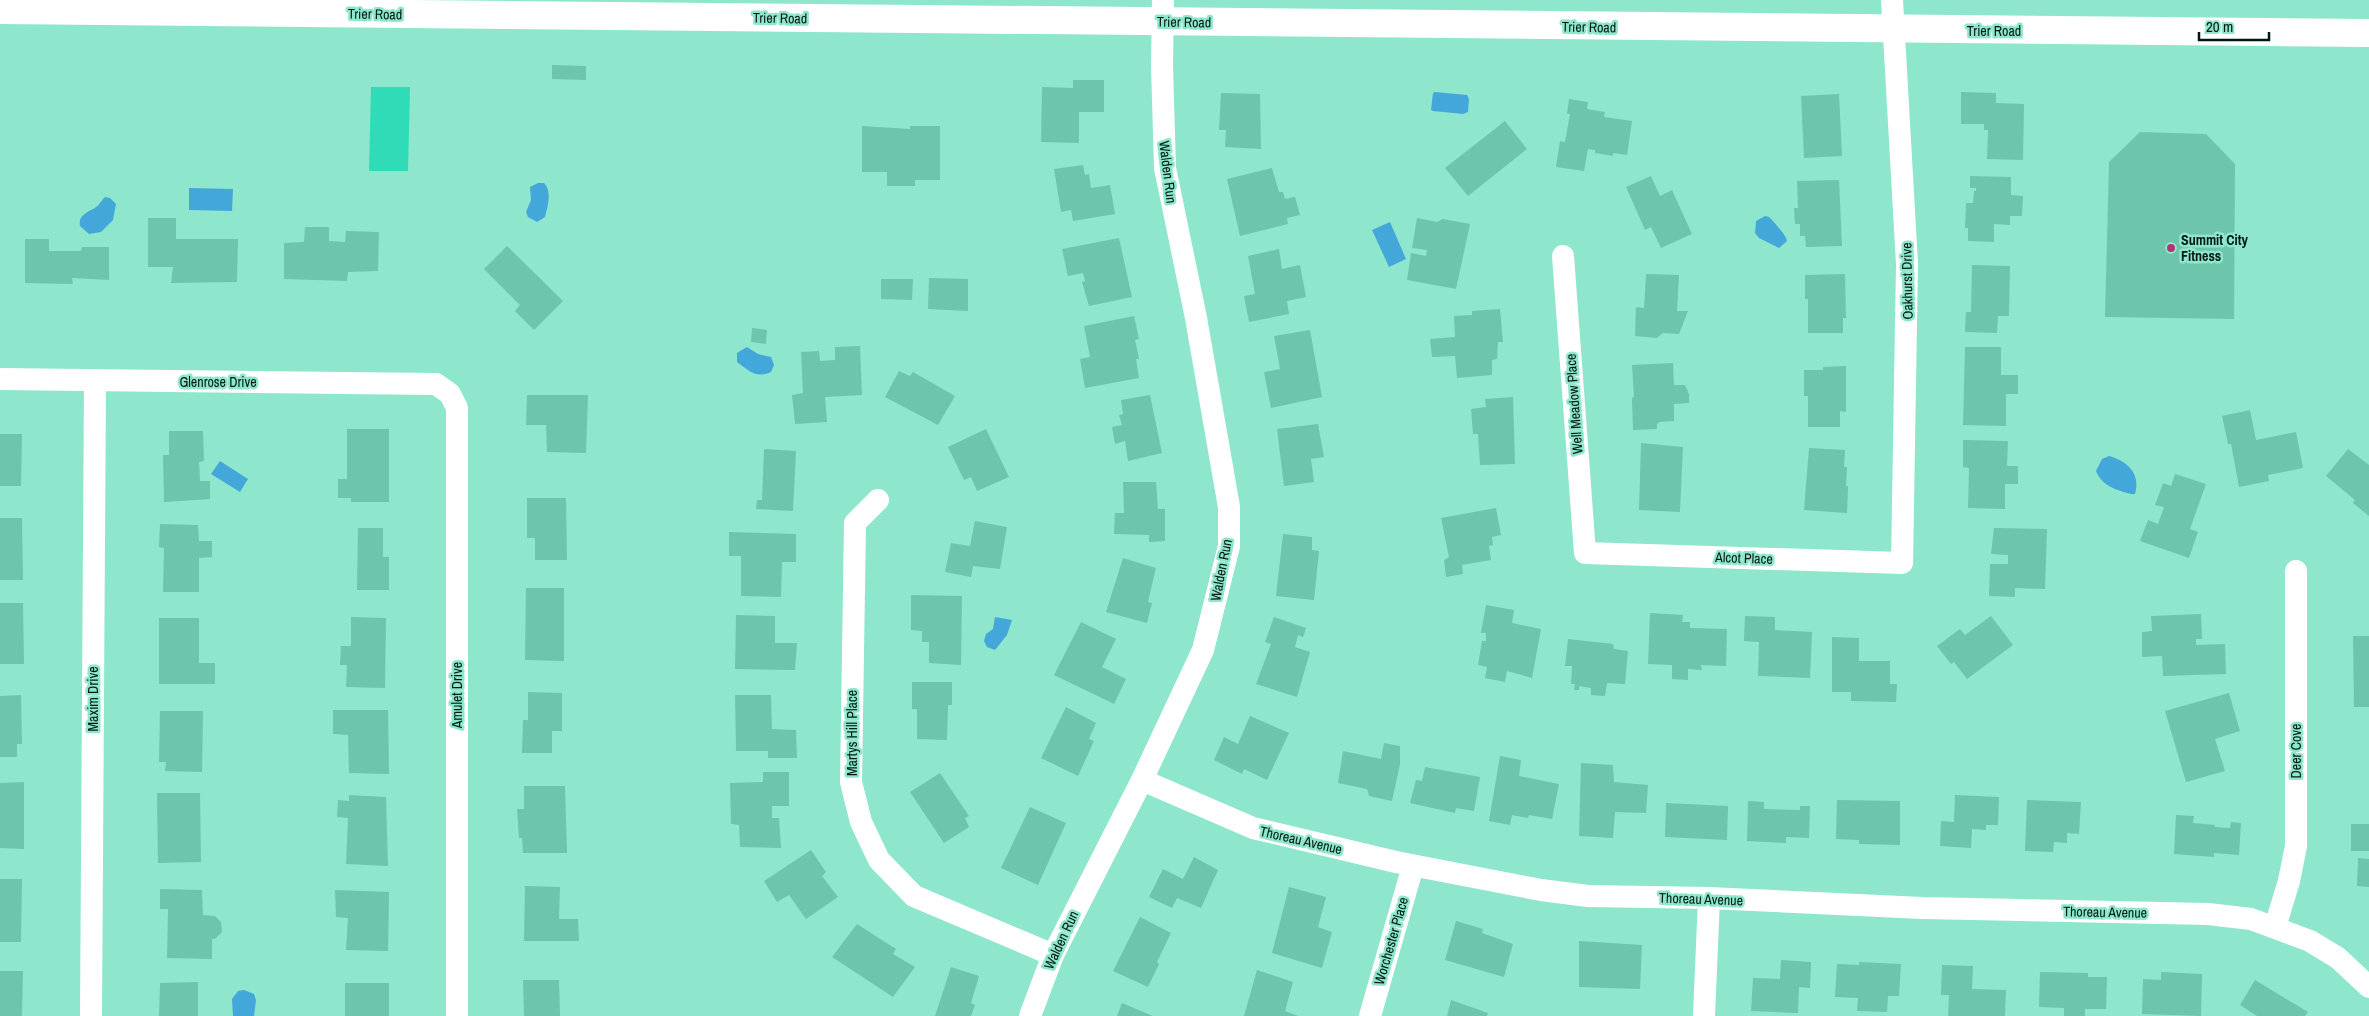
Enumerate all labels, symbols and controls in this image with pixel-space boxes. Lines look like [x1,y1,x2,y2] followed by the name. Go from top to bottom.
[348,5,402,23] street label: Trier Road
[753,9,807,27] street label: Trier Road
[2199,10,2269,42] scale bar
[1157,13,1211,31] street label: Trier Road
[2206,16,2233,37] text: 20 m
[1562,18,1616,36] street label: Trier Road
[1967,22,2021,40] street label: Trier Road
[1155,140,1181,204] street label: Walden Run
[2181,231,2249,265] place label: Summit City Fitness
[1897,242,1917,320] street label: Oakhurst Drive
[2165,242,2177,254] marker: Summit City Fitness
[1562,353,1586,455] street label: Well Meadow Place
[179,373,257,391] street label: Glenrose Drive
[1206,537,1236,603] street label: Walden Run
[1714,548,1773,568] street label: Alcot Place
[448,662,466,729] street label: Amulet Drive
[84,666,102,732] street label: Maxim Drive
[843,690,861,776] street label: Martys Hill Place
[2287,724,2305,778] street label: Deer Cove
[1258,822,1344,858] street label: Thoreau Avenue
[1659,889,1743,909] street label: Thoreau Avenue
[1370,895,1412,987] street label: Worchester Place
[2063,902,2147,922] street label: Thoreau Avenue
[1040,908,1082,972] street label: Walden Run

